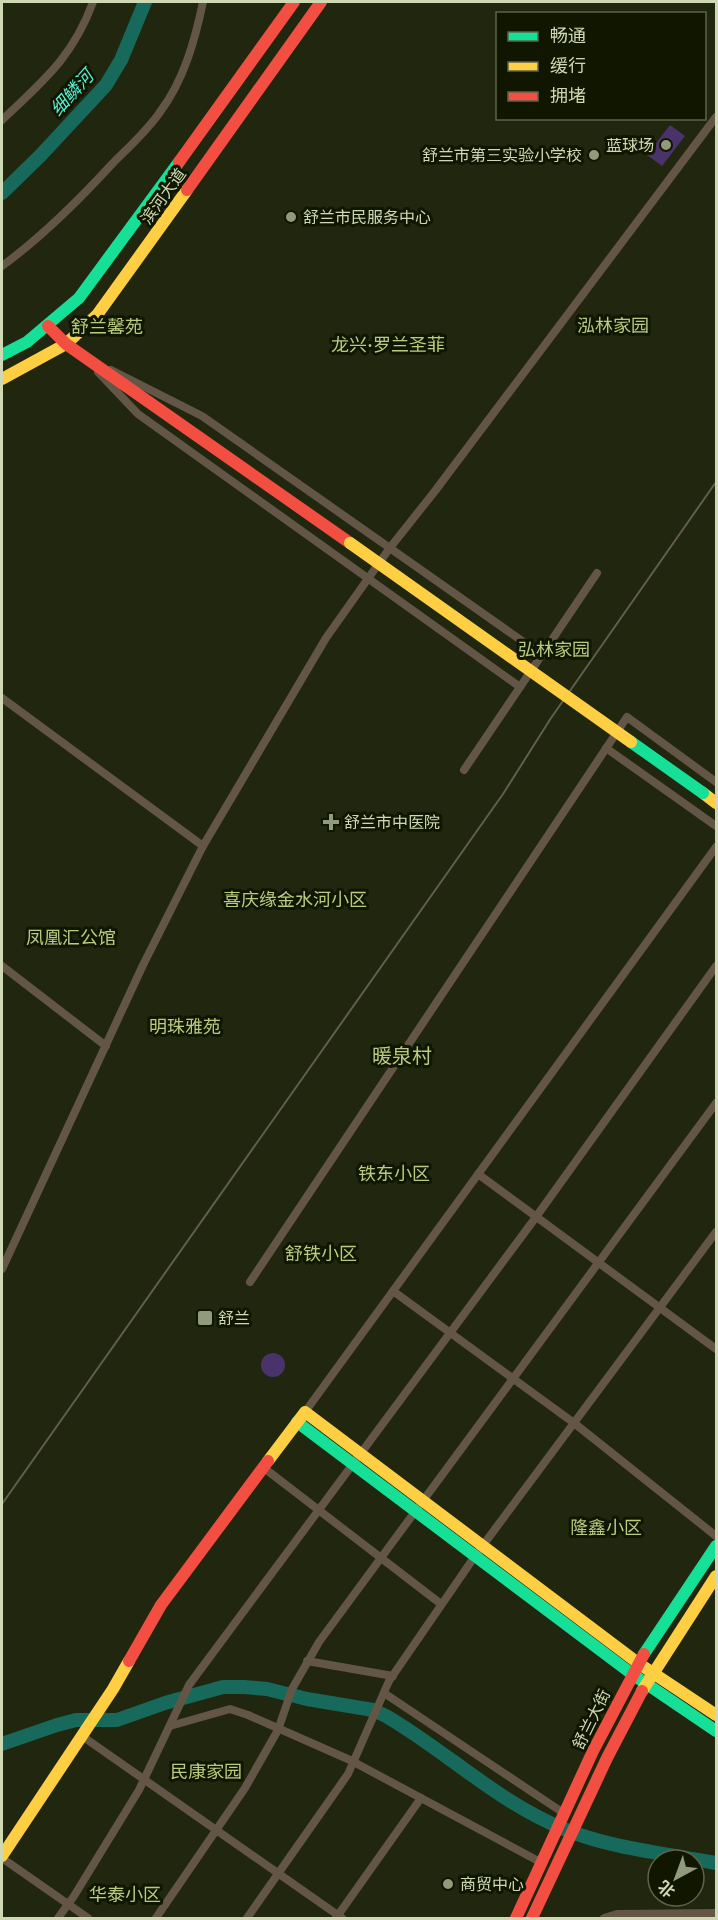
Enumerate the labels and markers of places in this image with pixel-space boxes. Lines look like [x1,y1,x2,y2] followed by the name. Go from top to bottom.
[606,132,654,156] place label: 蓝球场
[659,138,673,152] marker: 蓝球场
[422,142,582,166] place label: 舒兰市第三实验小学校
[587,148,601,162] marker: 舒兰市第三实验小学校
[303,204,431,228] place label: 舒兰市民服务中心
[284,210,298,224] marker: 舒兰市民服务中心
[344,809,440,833] place label: 舒兰市中医院
[322,813,340,831] marker: 舒兰市中医院
[218,1305,250,1329] place label: 舒兰
[196,1309,214,1327] marker: 舒兰
[460,1871,524,1895] place label: 商贸中心
[441,1877,455,1891] marker: 商贸中心

